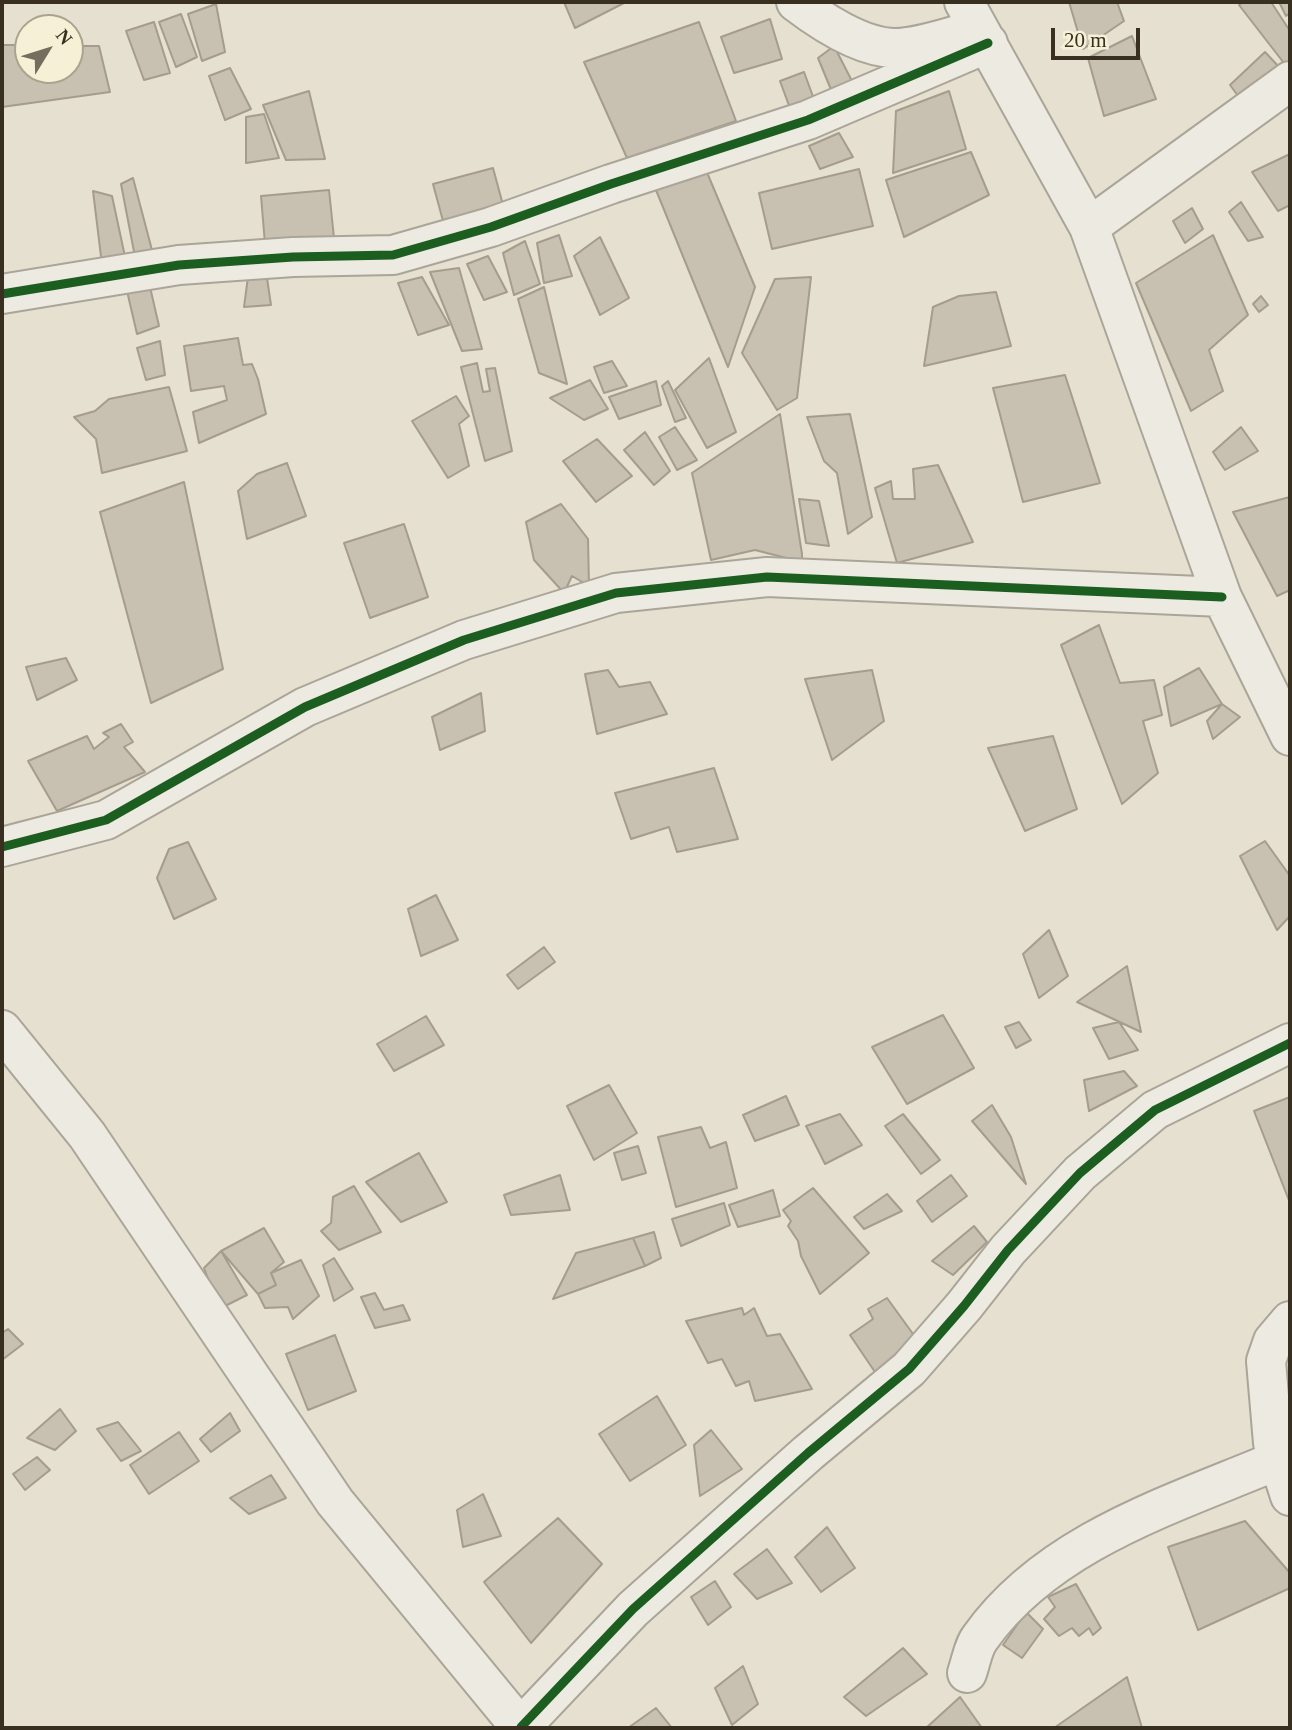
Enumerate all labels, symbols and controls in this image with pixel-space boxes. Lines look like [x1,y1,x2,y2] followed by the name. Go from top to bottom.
[14,14,84,84] north arrow
[1054,14,1143,58] scale bar
[52,25,77,49] text: N
[1064,28,1107,52] text: 20 m

